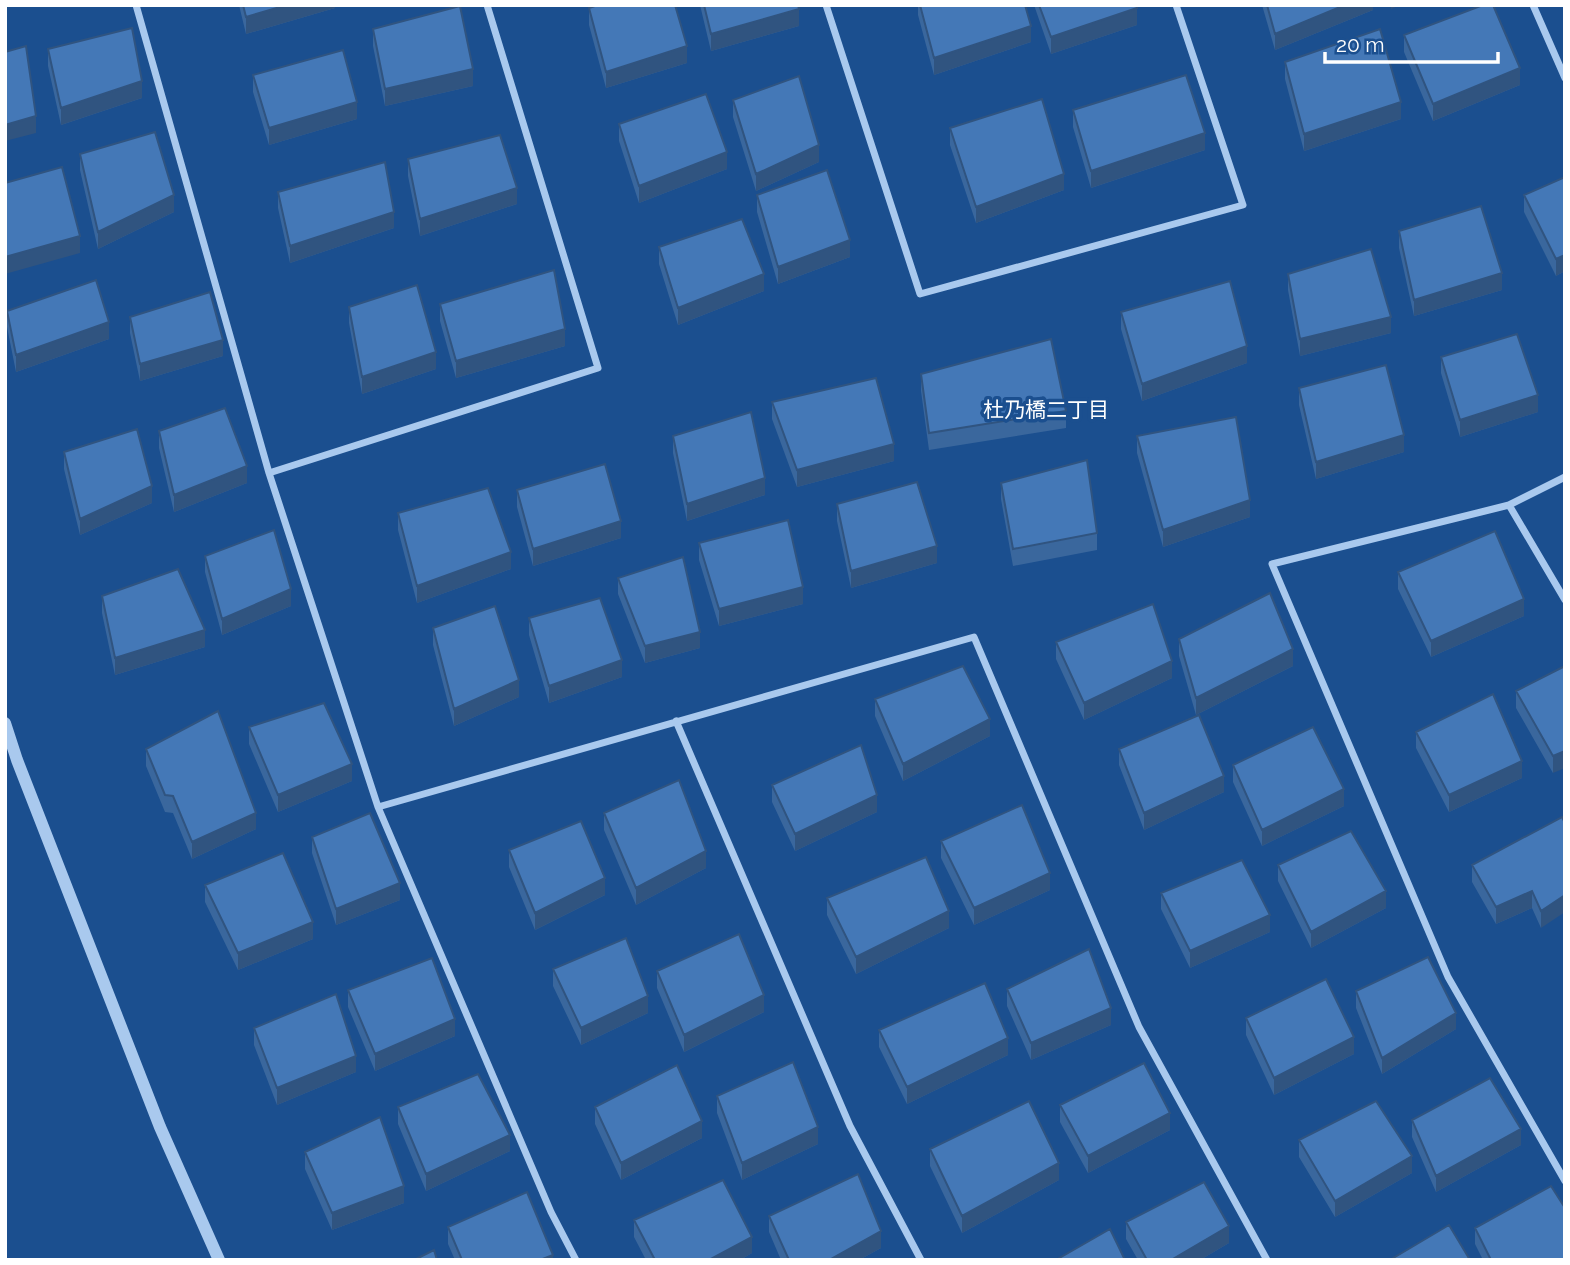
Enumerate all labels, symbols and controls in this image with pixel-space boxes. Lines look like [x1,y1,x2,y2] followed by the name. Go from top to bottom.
[1325,21,1498,65] scale bar
[1336,32,1384,57] text: 20 m
[983,397,1109,422] district label: 杜乃橋二丁目

